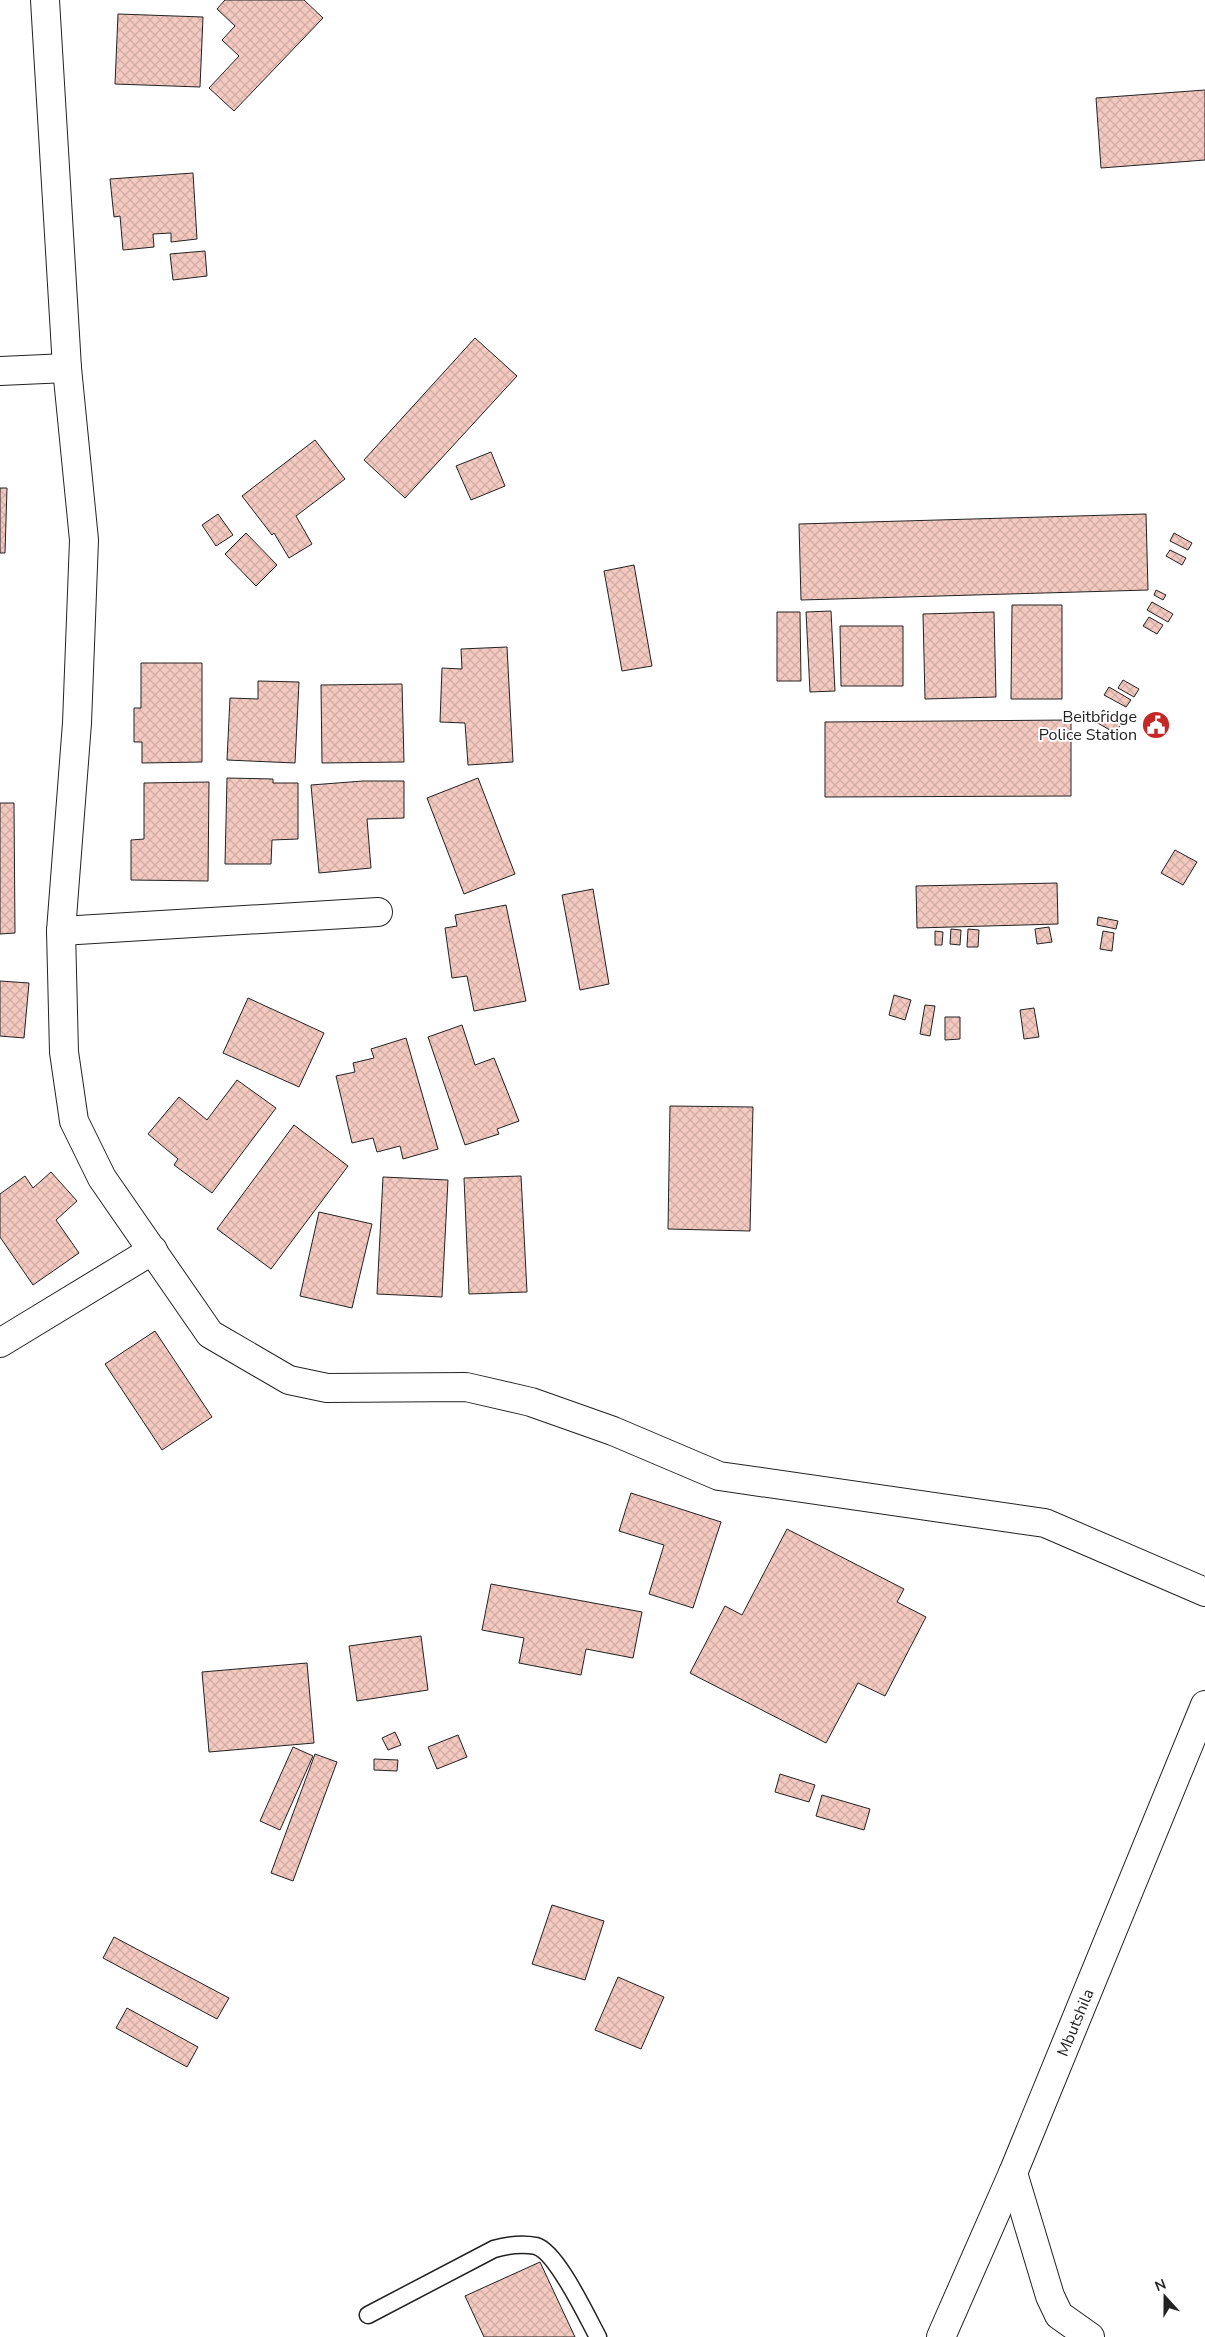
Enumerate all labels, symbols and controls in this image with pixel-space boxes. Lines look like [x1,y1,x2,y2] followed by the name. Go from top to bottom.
[1039,706,1137,746] place label: Beitbridge Police Station
[1141,710,1171,740] public building icon: Beitbridge Police Station
[1052,1985,1099,2060] street label: Mbutshila
[1140,2272,1190,2322] north arrow
[1152,2275,1169,2296] text: N

